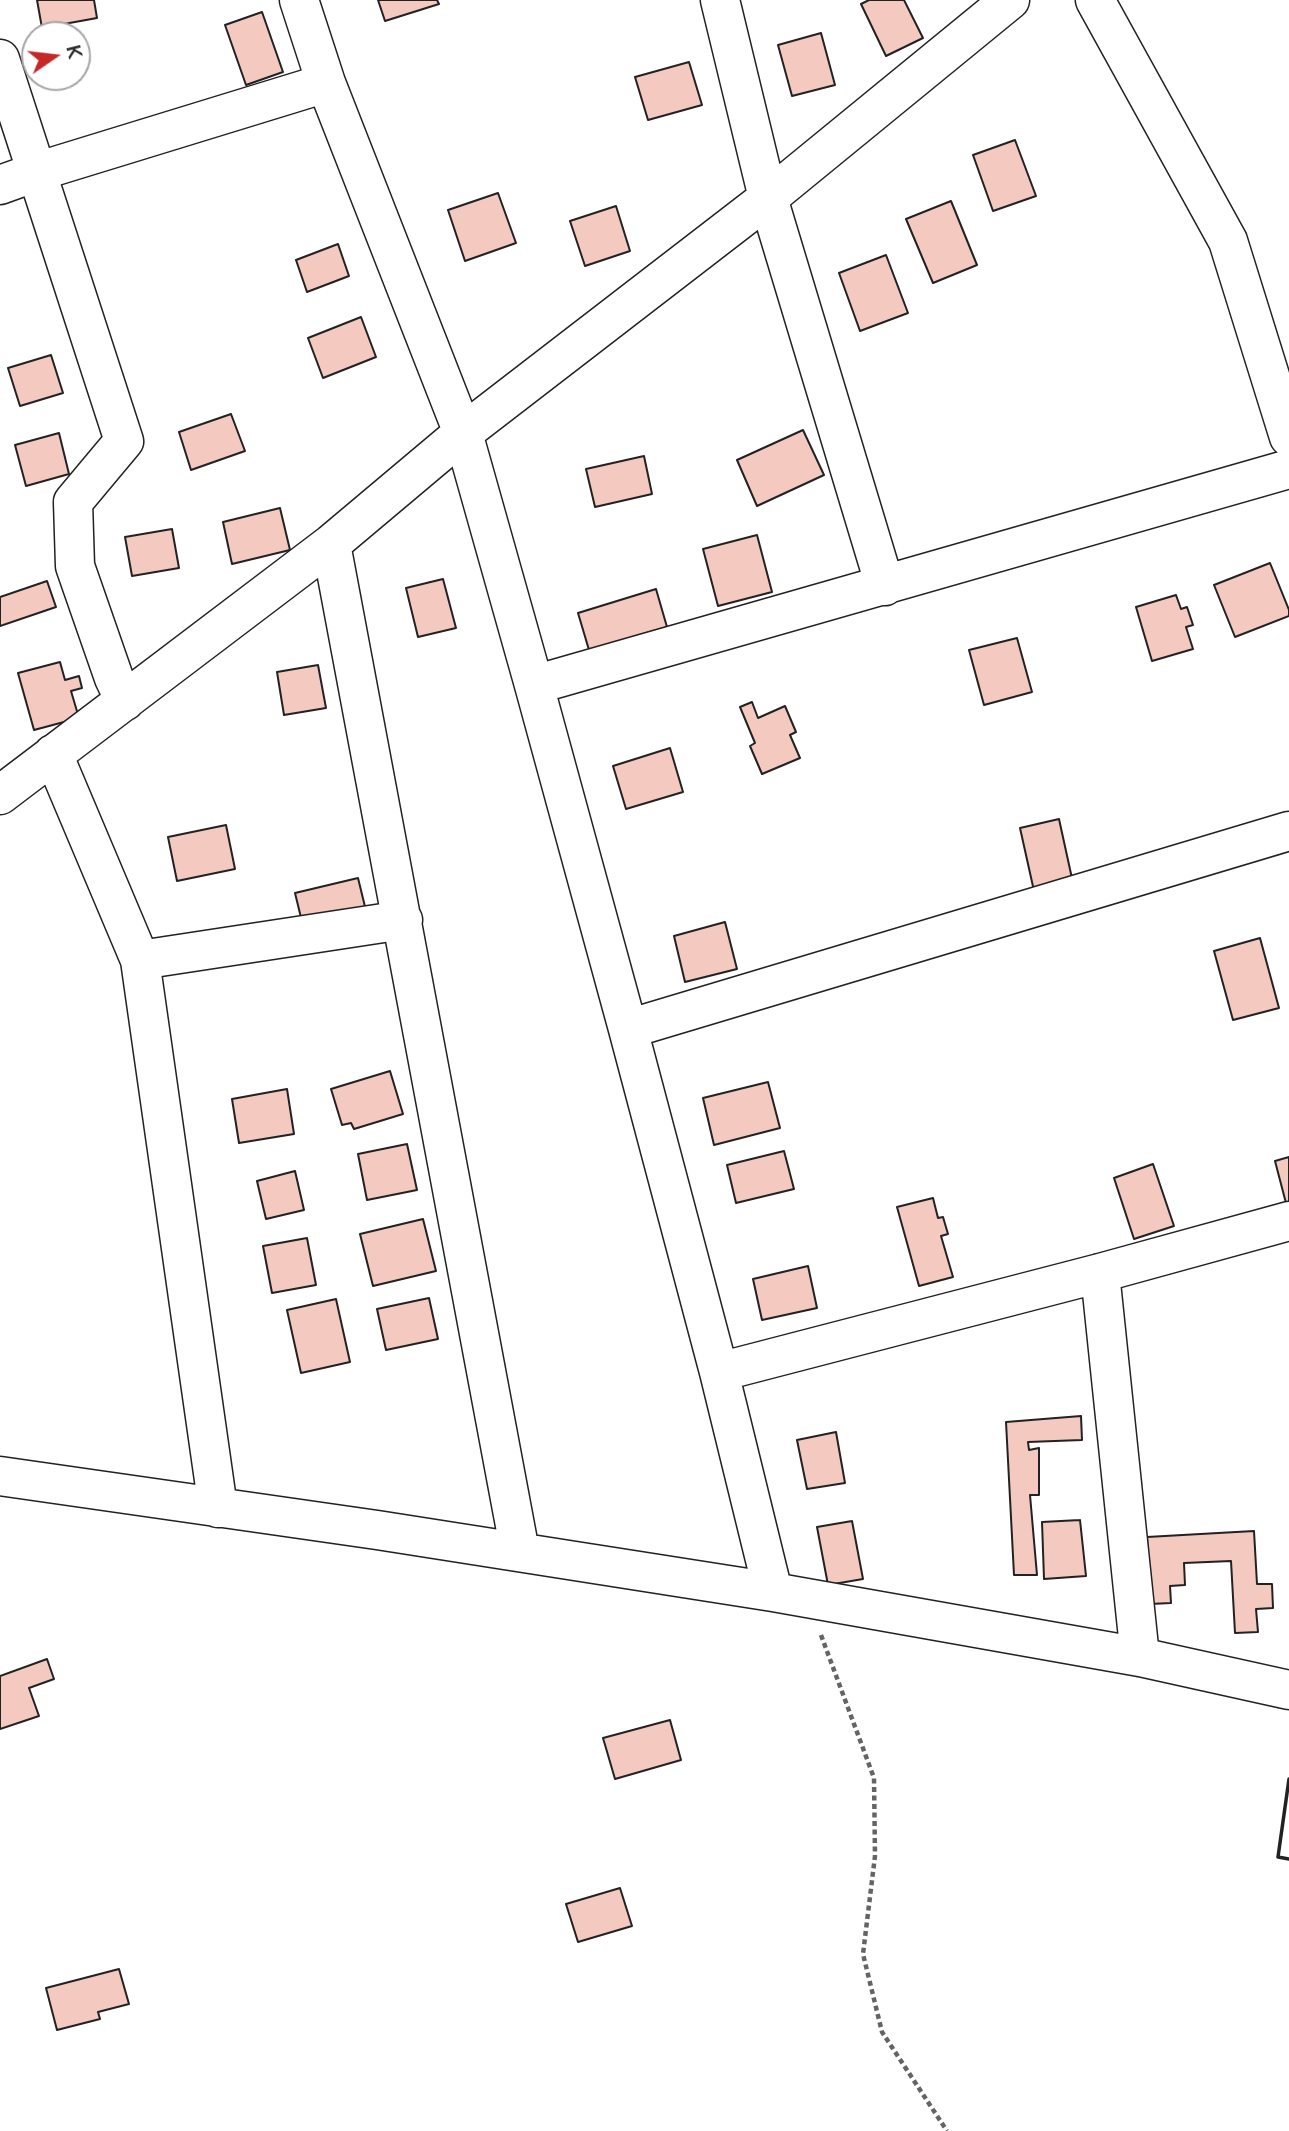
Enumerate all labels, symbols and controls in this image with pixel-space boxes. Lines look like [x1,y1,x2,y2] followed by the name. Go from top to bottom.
[21,21,91,91] north arrow
[61,42,88,60] text: K

